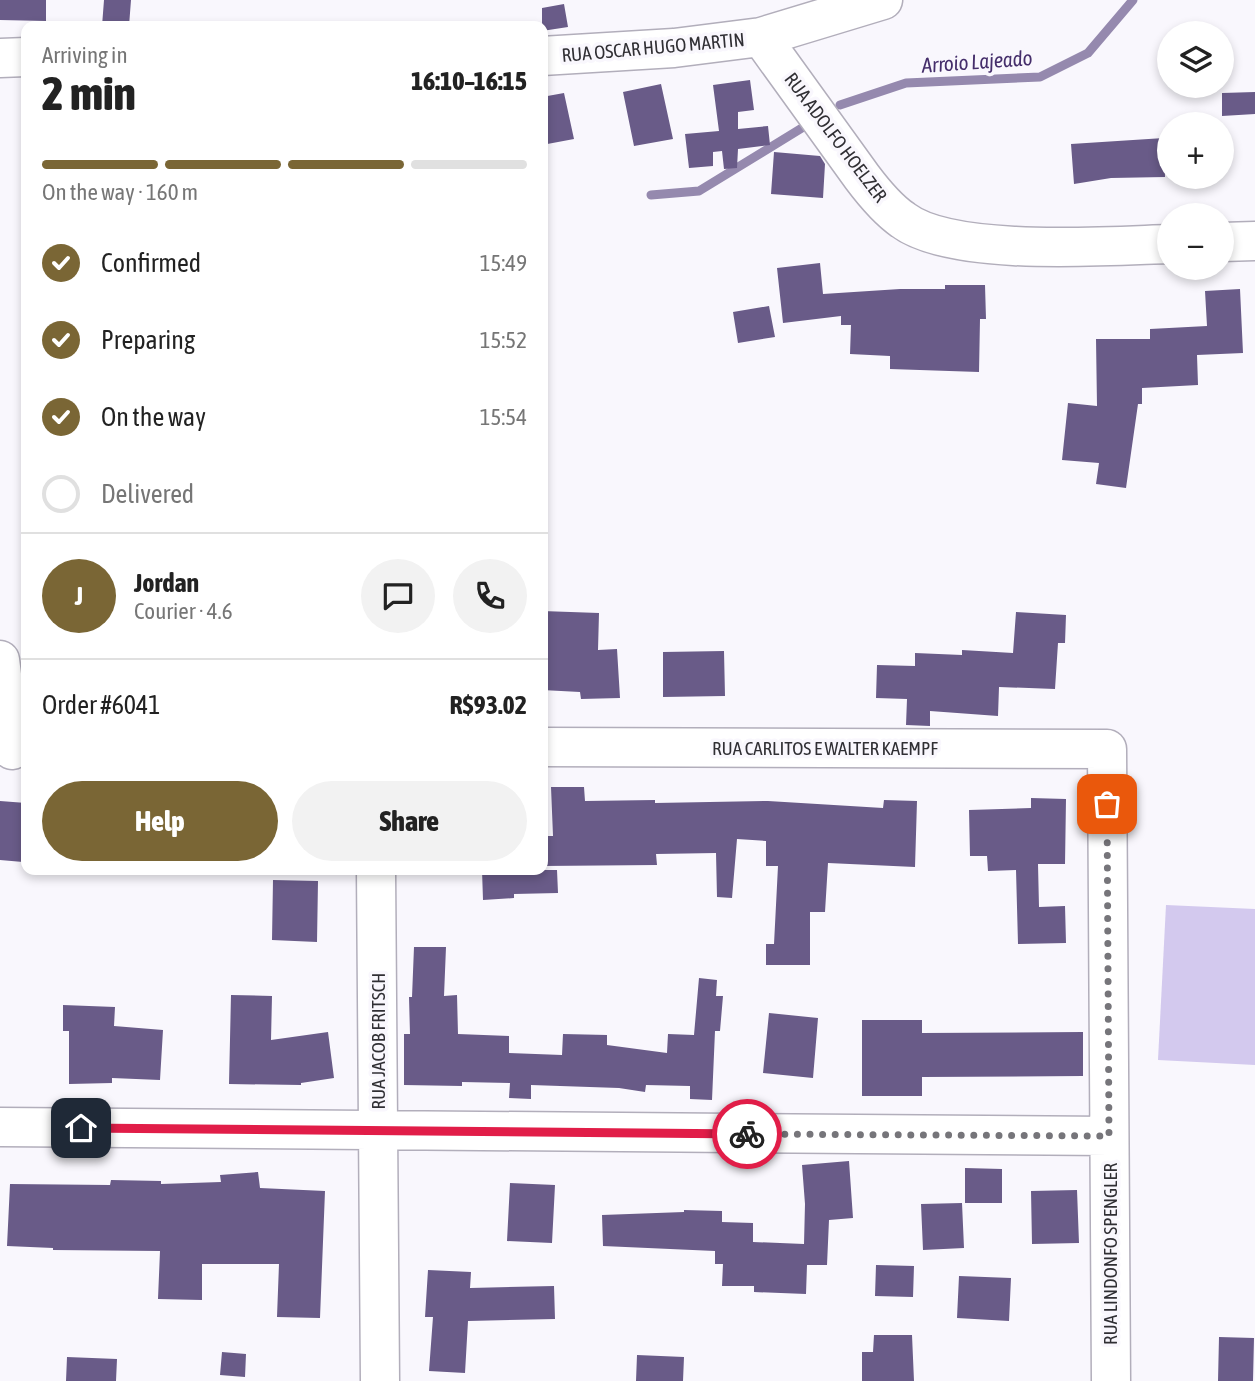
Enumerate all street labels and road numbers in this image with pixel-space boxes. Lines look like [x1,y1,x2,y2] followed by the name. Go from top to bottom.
[561,28,745,66] street label: RUA OSCAR HUGO MARTIN
[780,68,892,206] street label: RUA ADOLFO HOELZER
[712,737,938,759] street label: RUA CARLITOS E WALTER KAEMPF
[367,973,389,1109] street label: RUA JACOB FRITSCH
[1099,1163,1121,1345] street label: RUA LINDONFO SPENGLER

